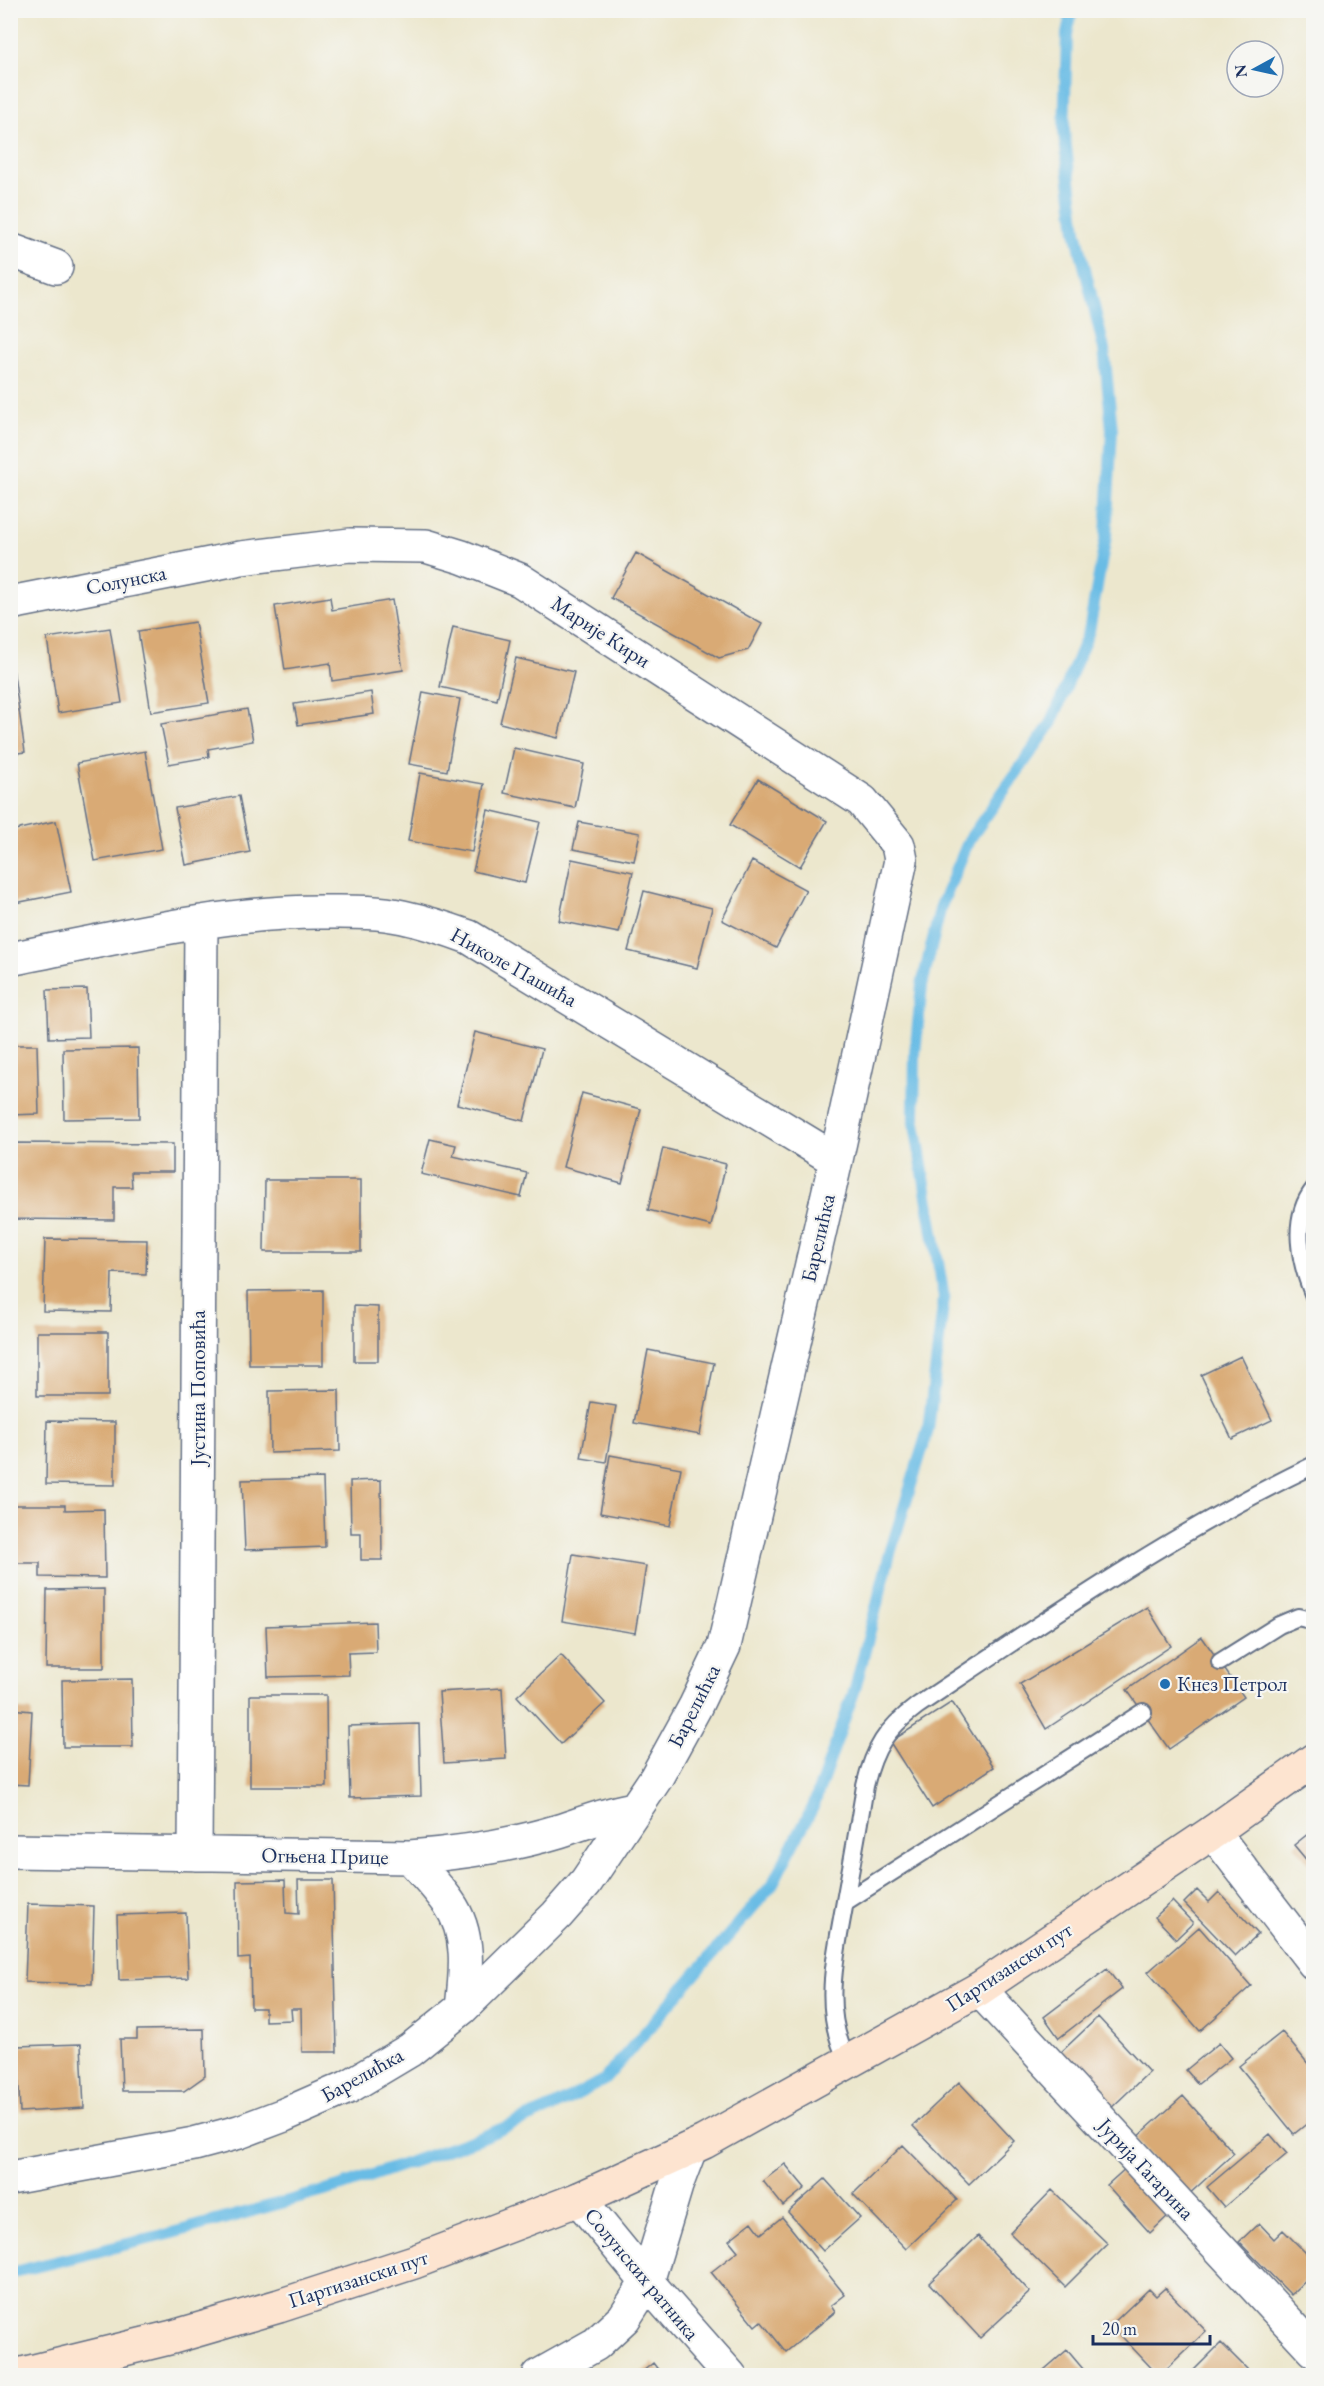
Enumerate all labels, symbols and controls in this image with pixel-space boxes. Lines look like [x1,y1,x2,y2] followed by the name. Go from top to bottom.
[1225,39,1285,99] north arrow
[1229,63,1252,79] text: N
[83,558,169,601] street label: Солунска
[547,589,656,674] street label: Марије Кири
[446,921,583,1013] street label: Николе Пашића
[794,1190,841,1285] street label: Барелићка
[184,1310,211,1468] street label: Јустина Поповића
[661,1659,726,1752] street label: Барелићка
[1177,1670,1287,1697] place label: Кнез Петрол
[1158,1677,1172,1691] marker: Кнез Петрол
[261,1841,389,1870] street label: Огњена Прице
[940,1915,1077,2018] street label: Партизански пут
[316,2041,408,2108] street label: Барелићка
[1091,2111,1201,2226] street label: Јурија Гагарина
[579,2202,706,2346] street label: Солунских ратника
[284,2243,432,2314] street label: Партизански пут
[1093,2308,1210,2346] scale bar
[1102,2317,1137,2340] text: 20 m

